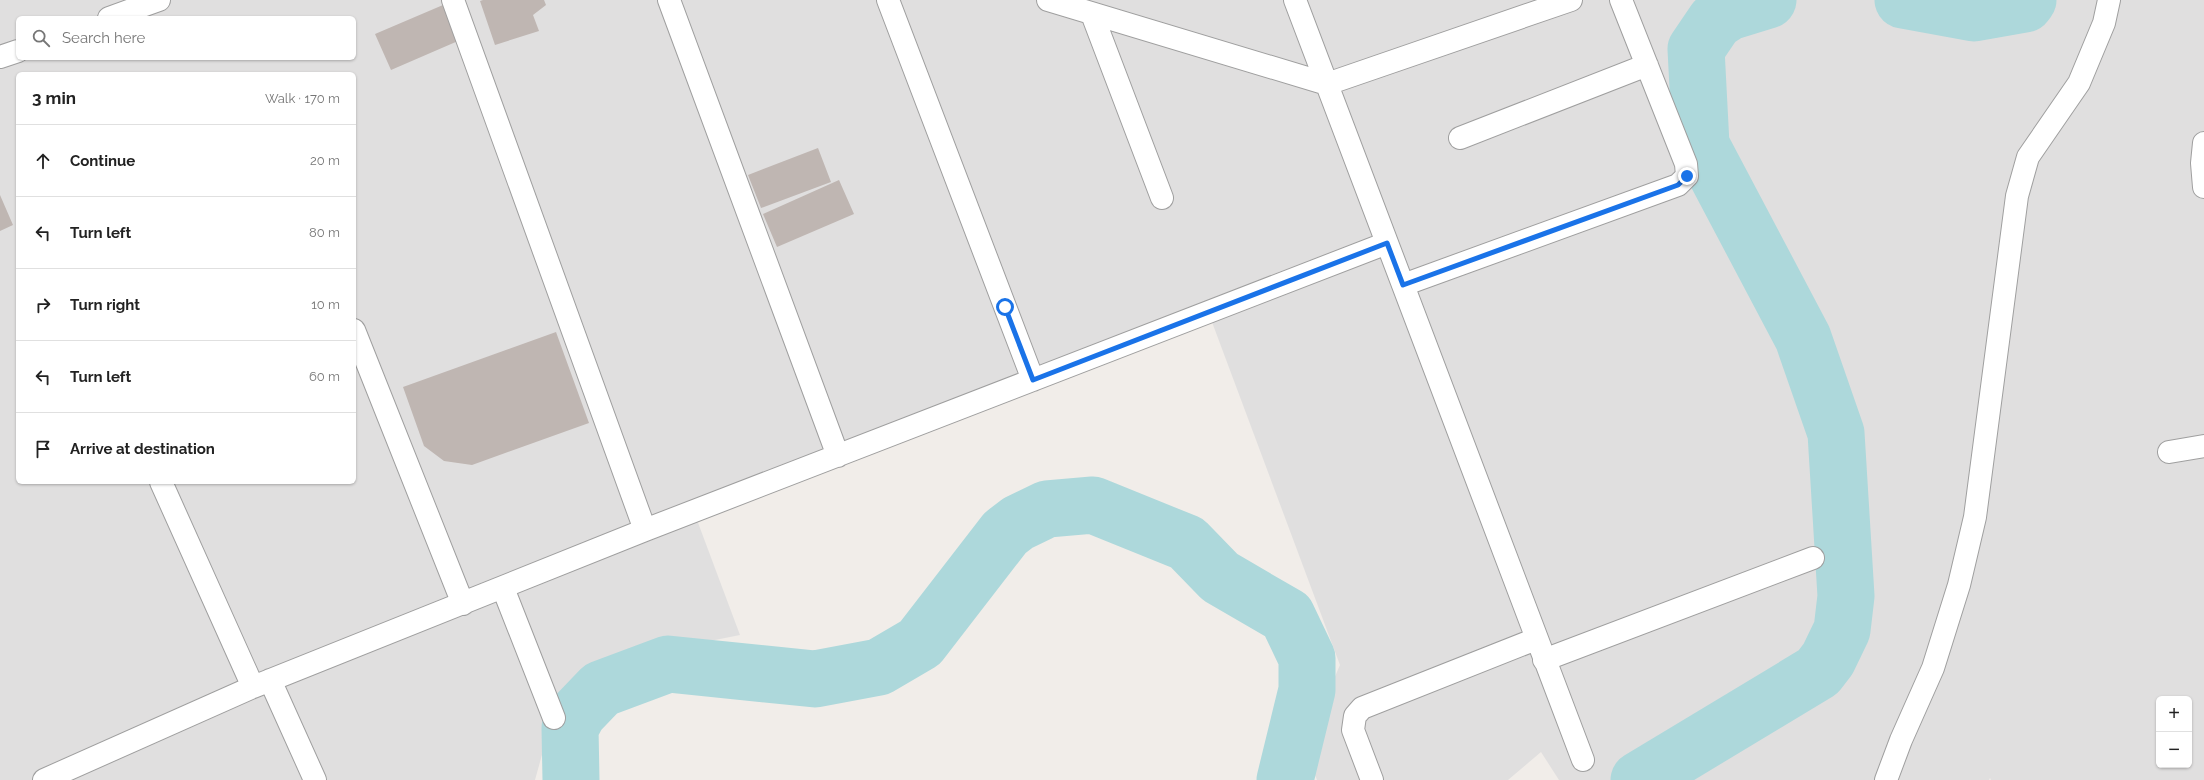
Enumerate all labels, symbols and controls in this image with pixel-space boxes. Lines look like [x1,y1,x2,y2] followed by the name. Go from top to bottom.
[16,16,356,60] search box
[30,27,52,49] icon: search
[62,29,145,47] text: Search here
[32,88,76,108] text: 3 min
[265,91,340,106] text: Walk · 170 m
[32,150,54,172] icon: ahead
[70,152,135,170] text: Continue
[310,153,340,168] text: 20 m
[1678,167,1696,185] route end
[32,222,54,244] icon: left
[70,224,131,242] text: Turn left
[309,225,340,240] text: 80 m
[32,294,54,316] icon: right
[70,296,140,314] text: Turn right
[311,297,340,312] text: 10 m
[996,298,1014,316] route start
[32,366,54,388] icon: left
[70,368,131,386] text: Turn left
[309,369,340,384] text: 60 m
[32,438,54,460] icon: arrive
[70,440,215,458] text: Arrive at destination
[2156,696,2192,768] map controls
[2156,696,2192,732] button: +
[2156,732,2192,768] button: −

